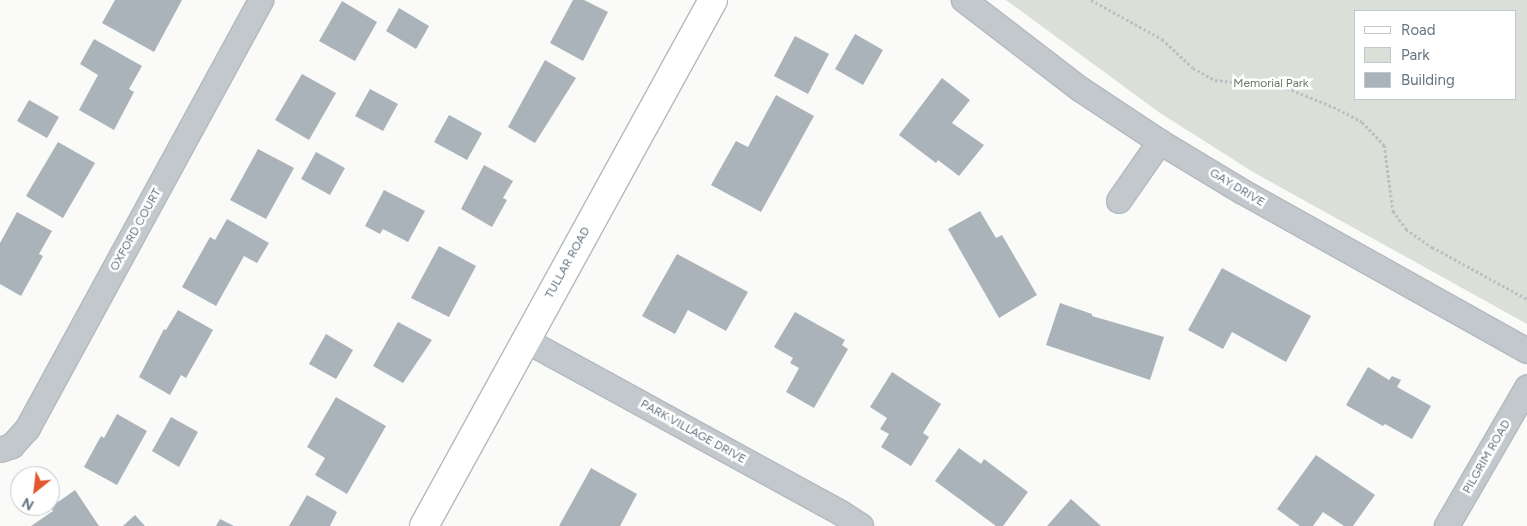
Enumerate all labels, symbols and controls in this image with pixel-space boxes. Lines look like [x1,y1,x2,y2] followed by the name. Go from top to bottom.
[1354,10,1517,100] legend
[1401,21,1436,39] text: Road
[1401,46,1430,64] text: Park
[1401,71,1455,89] text: Building
[1233,77,1309,91] park label: Memorial Park
[1207,166,1267,210] street label: GAY DRIVE
[107,186,165,274] street label: OXFORD COURT
[542,225,594,301] street label: TULLAR ROAD
[638,397,748,467] street label: PARK VILLAGE DRIVE
[1460,418,1514,496] street label: PILGRIM ROAD
[10,466,60,516] north arrow
[19,494,37,514] text: N

